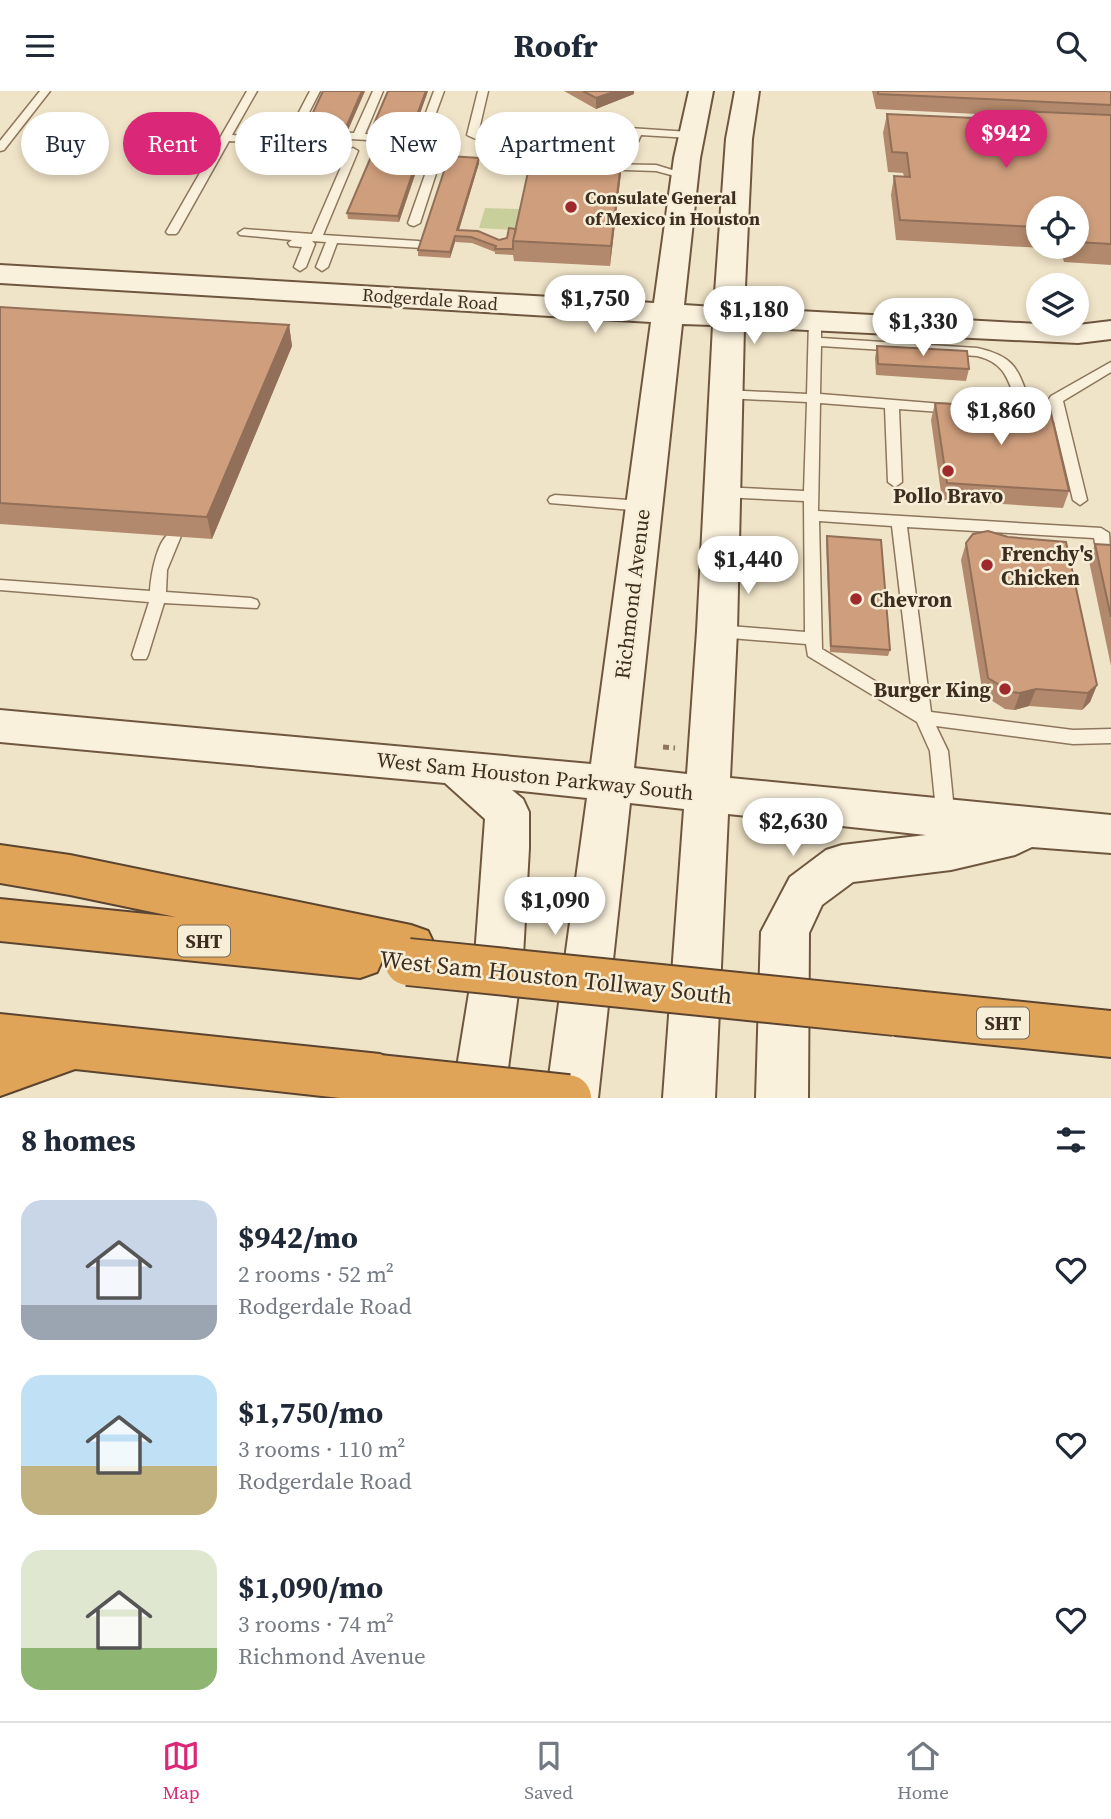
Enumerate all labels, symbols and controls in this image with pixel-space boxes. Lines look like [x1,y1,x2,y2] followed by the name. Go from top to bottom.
[513,24,598,68] text: Roofr
[21,27,59,65] icon: menu
[1052,27,1090,65] icon: search
[965,111,1047,170] pin: $942
[21,112,109,175] chip: Buy
[123,112,221,175] chip: Rent
[235,112,352,175] chip: Filters
[366,112,461,175] chip: New
[475,112,639,175] chip: Apartment
[981,117,1031,149] text: $942
[585,185,760,231] place label: Consulate General of Mexico in Houston
[1026,196,1089,336] map controls
[1026,196,1089,259] button: locate
[563,199,579,215] marker: Consulate General of Mexico in Houston
[1026,273,1089,336] button: layers
[538,275,652,335] pin: $1,750
[361,282,499,316] street label: Rodgerdale Road
[560,282,630,314] text: $1,750
[697,287,811,346] pin: $1,180
[719,293,789,325] text: $1,180
[866,299,980,358] pin: $1,330
[888,305,958,337] text: $1,330
[944,387,1058,447] pin: $1,860
[966,394,1036,426] text: $1,860
[940,463,956,479] marker: Pollo Bravo
[893,481,1003,510] place label: Pollo Bravo
[607,507,657,681] street label: Richmond Avenue
[691,537,805,596] pin: $1,440
[1001,539,1093,592] place label: Frenchy's Chicken
[713,543,783,575] text: $1,440
[979,557,995,573] marker: Frenchy's Chicken
[870,585,952,614] place label: Chevron
[848,591,864,607] marker: Chevron
[874,675,992,704] place label: Burger King
[997,681,1013,697] marker: Burger King
[375,745,695,807] street label: West Sam Houston Parkway South
[736,799,850,858] pin: $2,630
[758,805,828,837] text: $2,630
[498,877,612,937] pin: $1,090
[520,884,590,916] text: $1,090
[178,925,230,957] road number: SHT
[378,942,734,1012] street label: West Sam Houston Tollway South
[977,1007,1029,1039] road number: SHT
[21,1120,136,1161] text: 8 homes
[1052,1121,1090,1159] icon: filters
[238,1217,358,1258] text: $942/mo
[77,1228,161,1312] icon: home
[1052,1251,1090,1289] icon: heart
[238,1258,394,1290] text: 2 rooms · 52 m²
[238,1290,412,1322] text: Rodgerdale Road
[238,1392,383,1433] text: $1,750/mo
[77,1403,161,1487] icon: home
[1052,1426,1090,1464] icon: heart
[238,1433,405,1465] text: 3 rooms · 110 m²
[238,1465,412,1497] text: Rodgerdale Road
[238,1567,383,1608] text: $1,090/mo
[77,1578,161,1662] icon: home
[1052,1601,1090,1639] icon: heart
[238,1608,394,1640] text: 3 rooms · 74 m²
[238,1640,426,1672] text: Richmond Avenue
[162,1737,200,1805] tab: Map
[524,1737,573,1805] tab: Saved
[897,1737,949,1805] tab: Home

